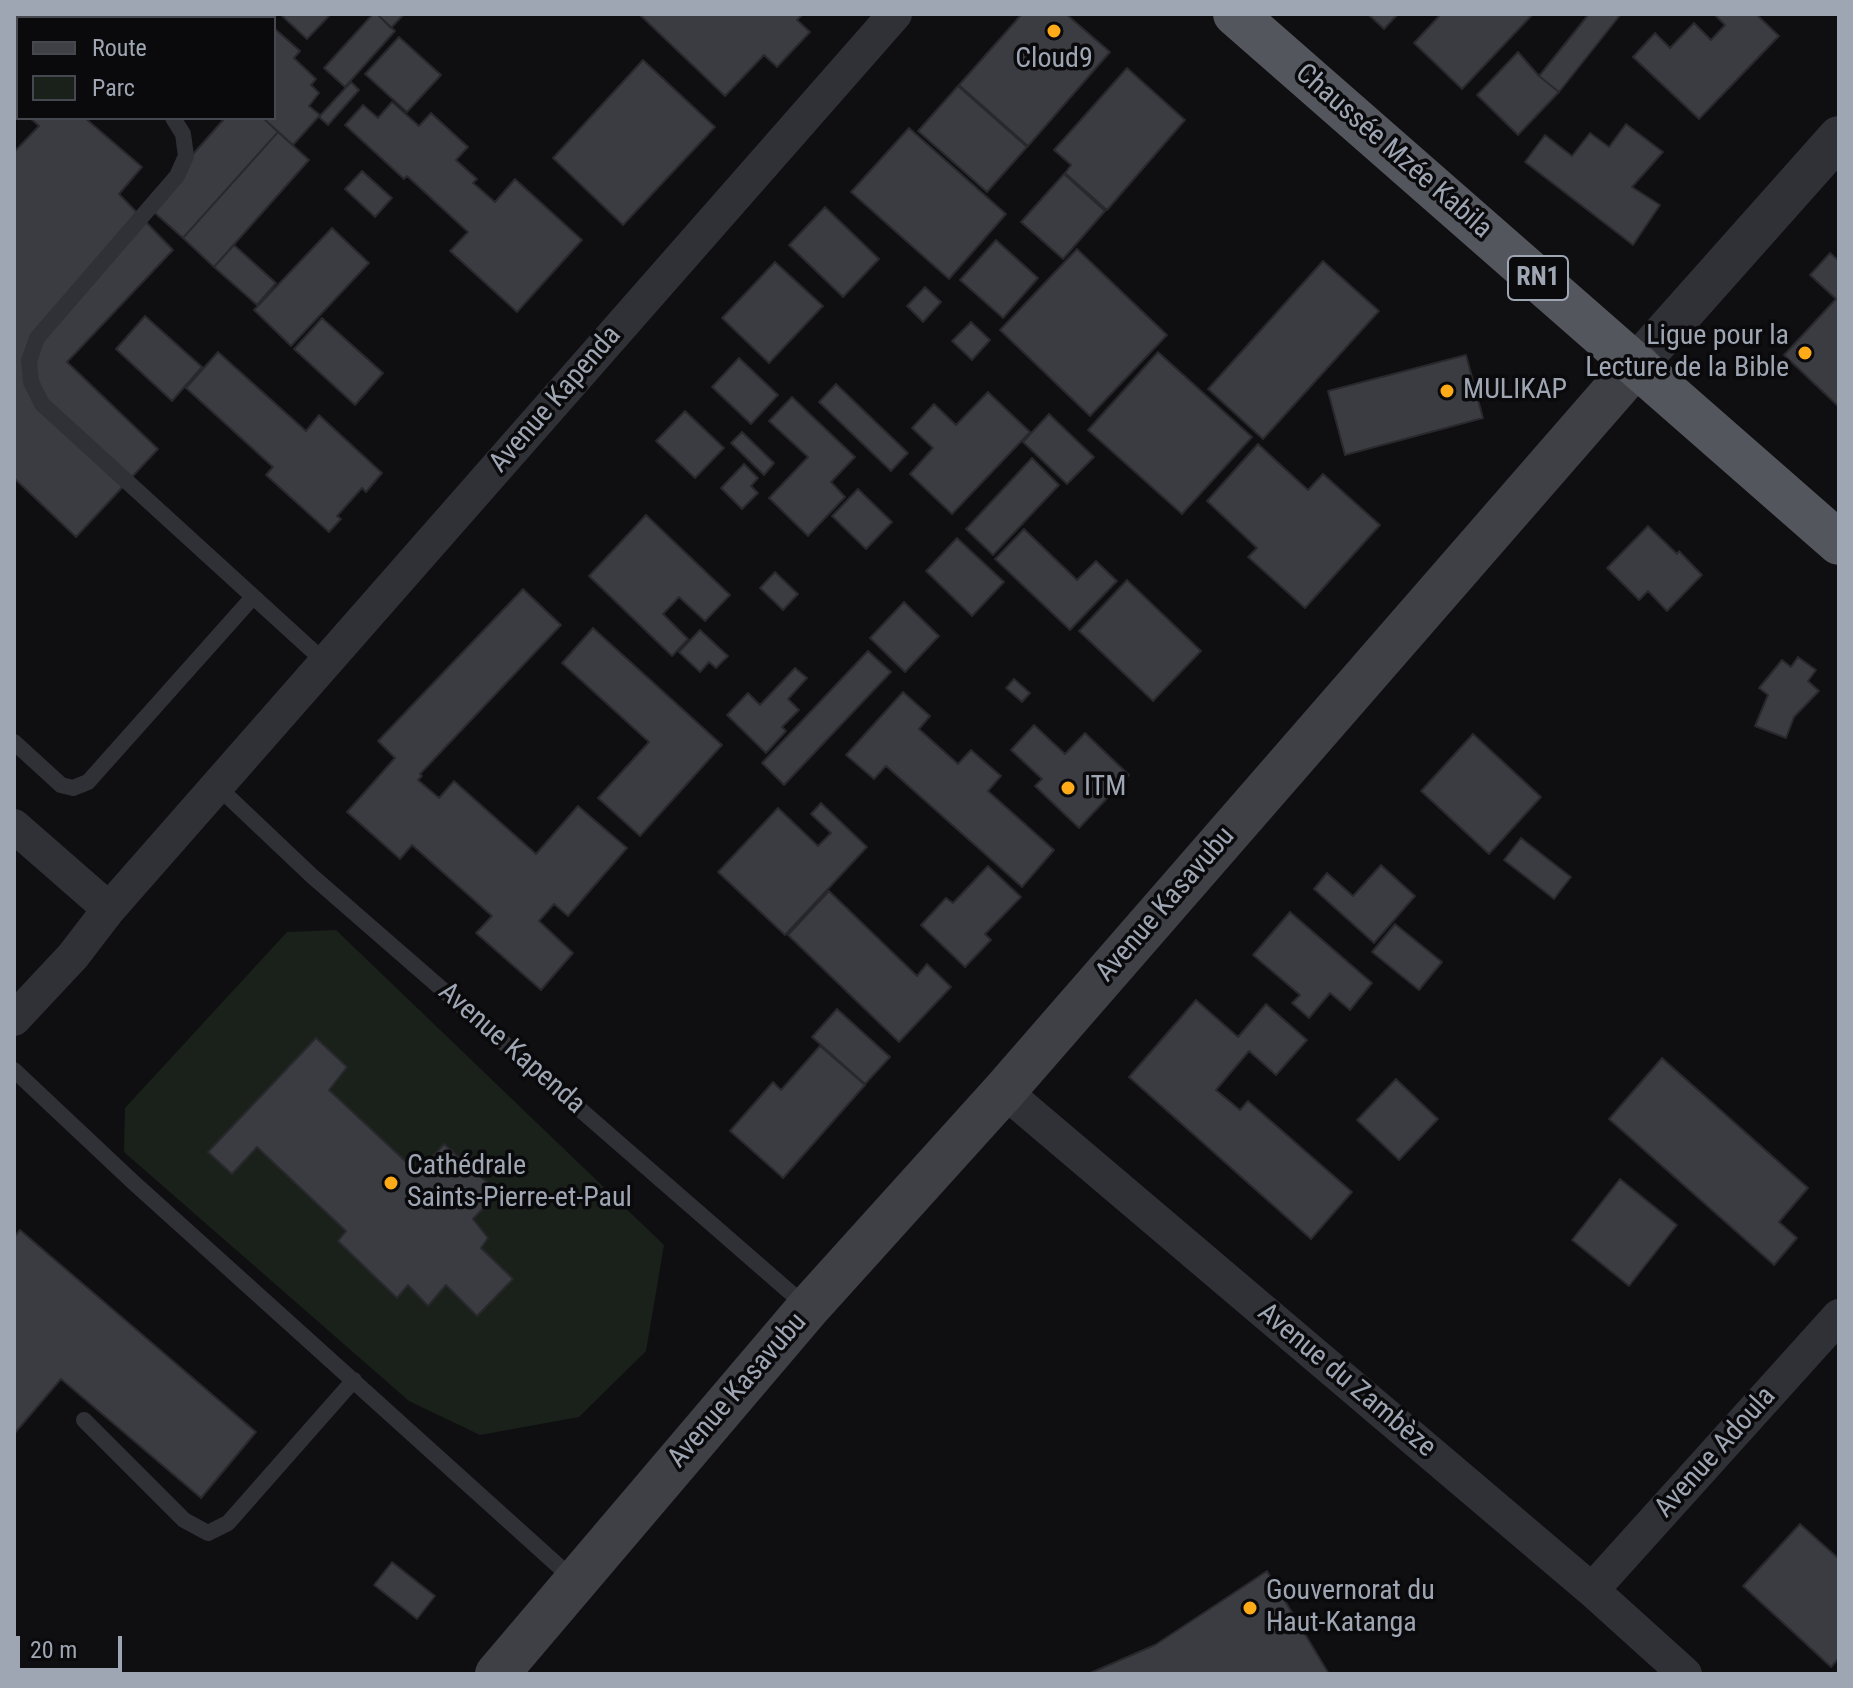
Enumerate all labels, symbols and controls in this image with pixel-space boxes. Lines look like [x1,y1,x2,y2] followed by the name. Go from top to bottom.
[16,16,276,120] legend
[1045,22,1063,40] marker: Cloud9
[92,34,147,62] text: Route
[1015,43,1093,77] place label: Cloud9
[1288,58,1498,246] street label: Chaussée Mzée Kabila
[92,74,135,102] text: Parc
[1508,256,1568,300] road number: RN1
[483,320,629,480] street label: Avenue Kapenda
[1585,320,1789,386] place label: Ligue pour la Lecture de la Bible
[1796,344,1814,362] marker: Ligue pour la Lecture de la Bible
[1463,374,1567,408] place label: MULIKAP
[1438,382,1456,400] marker: MULIKAP
[1084,771,1126,805] place label: ITM
[1059,779,1077,797] marker: ITM
[1090,821,1242,989] street label: Avenue Kasavubu
[431,976,591,1122] street label: Avenue Kapenda
[407,1150,632,1216] place label: Cathédrale Saints-Pierre-et-Paul
[382,1174,400,1192] marker: Cathédrale Saints-Pierre-et-Paul
[1250,1297,1442,1465] street label: Avenue du Zambèze
[662,1307,814,1475] street label: Avenue Kasavubu
[1648,1381,1784,1525] street label: Avenue Adoula
[1266,1575,1435,1641] place label: Gouvernorat du Haut-Katanga
[1241,1599,1259,1617] marker: Gouvernorat du Haut-Katanga
[20,1620,126,1670] scale bar
[30,1636,77,1664] text: 20 m

